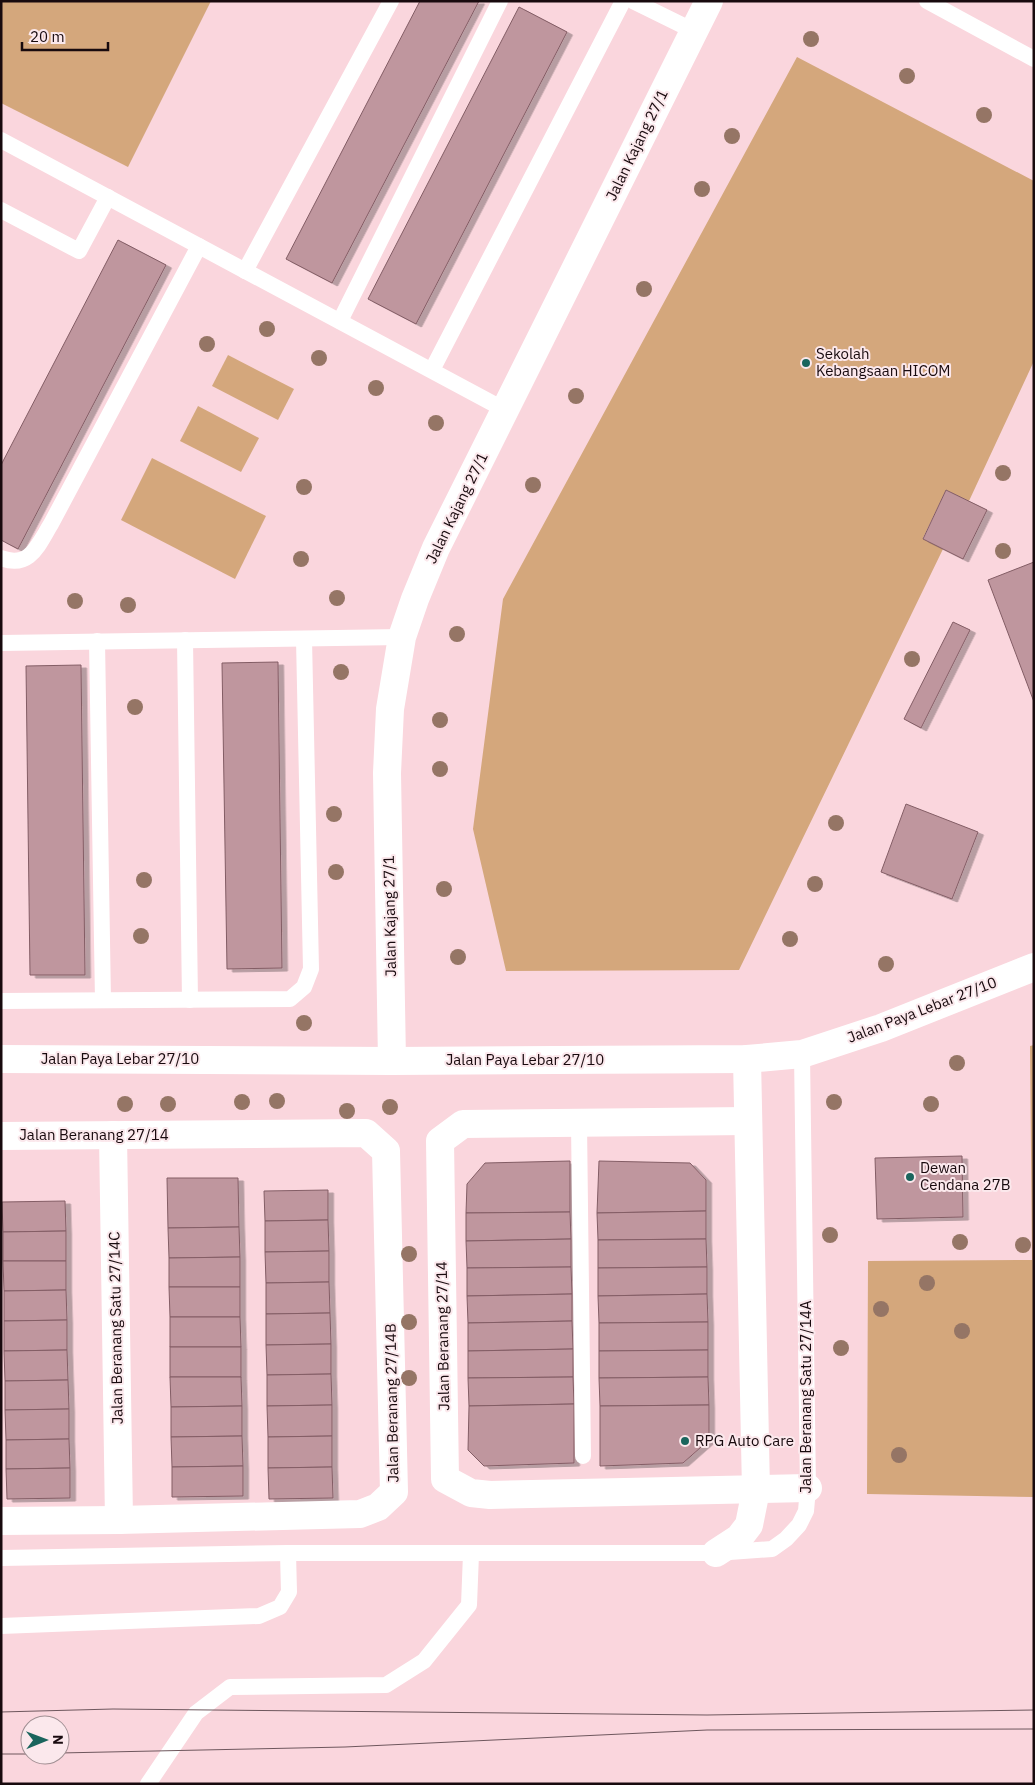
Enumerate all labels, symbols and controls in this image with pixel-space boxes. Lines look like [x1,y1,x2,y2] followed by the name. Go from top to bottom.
[22,20,109,52] scale bar
[30,27,65,46] text: 20 m
[601,86,672,204] street label: Jalan Kajang 27/1
[816,344,950,380] place label: Sekolah Kebangsaan HICOM
[800,357,812,369] marker: Sekolah Kebangsaan HICOM
[421,449,492,567] street label: Jalan Kajang 27/1
[379,855,400,977] street label: Jalan Kajang 27/1
[844,972,999,1047] street label: Jalan Paya Lebar 27/10
[41,1049,199,1068] street label: Jalan Paya Lebar 27/10
[446,1050,604,1069] street label: Jalan Paya Lebar 27/10
[19,1125,169,1144] street label: Jalan Beranang 27/14
[920,1158,1011,1194] place label: Dewan Cendana 27B
[904,1171,916,1183] marker: Dewan Cendana 27B
[104,1231,127,1425] street label: Jalan Beranang Satu 27/14C
[432,1261,453,1411] street label: Jalan Beranang 27/14
[796,1300,815,1494] street label: Jalan Beranang Satu 27/14A
[381,1323,402,1483] street label: Jalan Beranang 27/14B
[695,1431,794,1450] place label: RPG Auto Care
[679,1435,691,1447] marker: RPG Auto Care
[20,1715,70,1765] north arrow
[49,1735,67,1745] text: N

